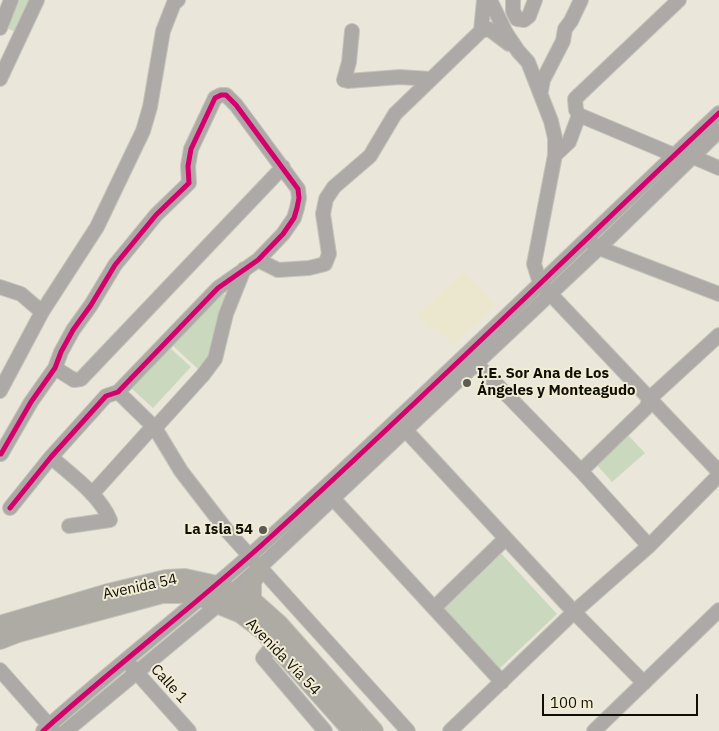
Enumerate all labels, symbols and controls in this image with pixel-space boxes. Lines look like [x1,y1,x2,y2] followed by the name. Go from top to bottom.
[477,365,636,400] place label: I.E. Sor Ana de Los Ángeles y Monteagudo
[461,377,473,389] marker: I.E. Sor Ana de Los Ángeles y Monteagudo
[184,521,253,539] place label: La Isla 54
[257,524,269,536] marker: La Isla 54
[101,570,179,604] street label: Avenida 54
[242,615,324,699] street label: Avenida Vía 54
[147,661,191,707] street label: Calle 1
[544,684,700,716] scale bar
[550,693,594,712] text: 100 m

